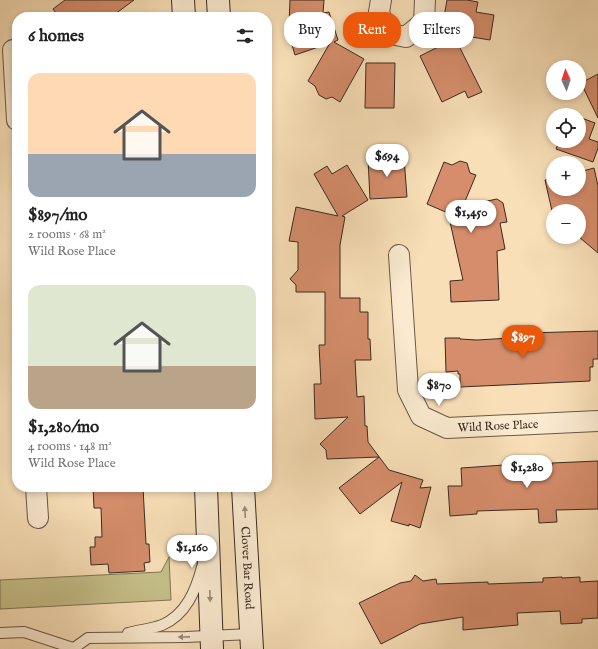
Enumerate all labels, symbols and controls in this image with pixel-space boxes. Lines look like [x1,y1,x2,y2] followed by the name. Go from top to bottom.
[284,12,335,48] chip: Buy
[343,12,401,48] chip: Rent
[409,12,474,48] chip: Filters
[234,25,256,47] icon: filters
[28,26,84,47] text: 6 homes
[546,60,586,100] north arrow
[546,60,586,244] map controls
[106,99,178,171] icon: home
[546,108,586,148] button: locate
[363,144,411,178] pin: $694
[375,148,399,165] text: $694
[546,156,586,196] button: +
[438,200,504,234] pin: $1,450
[454,204,488,221] text: $1,450
[546,204,586,244] button: −
[28,205,87,226] text: $897/mo
[28,226,106,243] text: 2 rooms · 68 m²
[28,243,116,260] text: Wild Rose Place
[106,311,178,383] icon: home
[499,325,547,359] pin: $897
[511,329,535,346] text: $897
[415,373,463,407] pin: $870
[427,377,451,394] text: $870
[457,416,539,435] street label: Wild Rose Place
[28,417,99,438] text: $1,280/mo
[28,438,112,455] text: 4 rooms · 148 m²
[28,455,116,472] text: Wild Rose Place
[494,455,560,489] pin: $1,280
[510,459,544,476] text: $1,280
[241,506,248,518] one-way arrow
[238,526,257,610] street label: Clover Bar Road
[159,535,225,569] pin: $1,160
[176,539,208,556] text: $1,160
[207,590,214,602] one-way arrow
[177,634,190,640] one-way arrow

